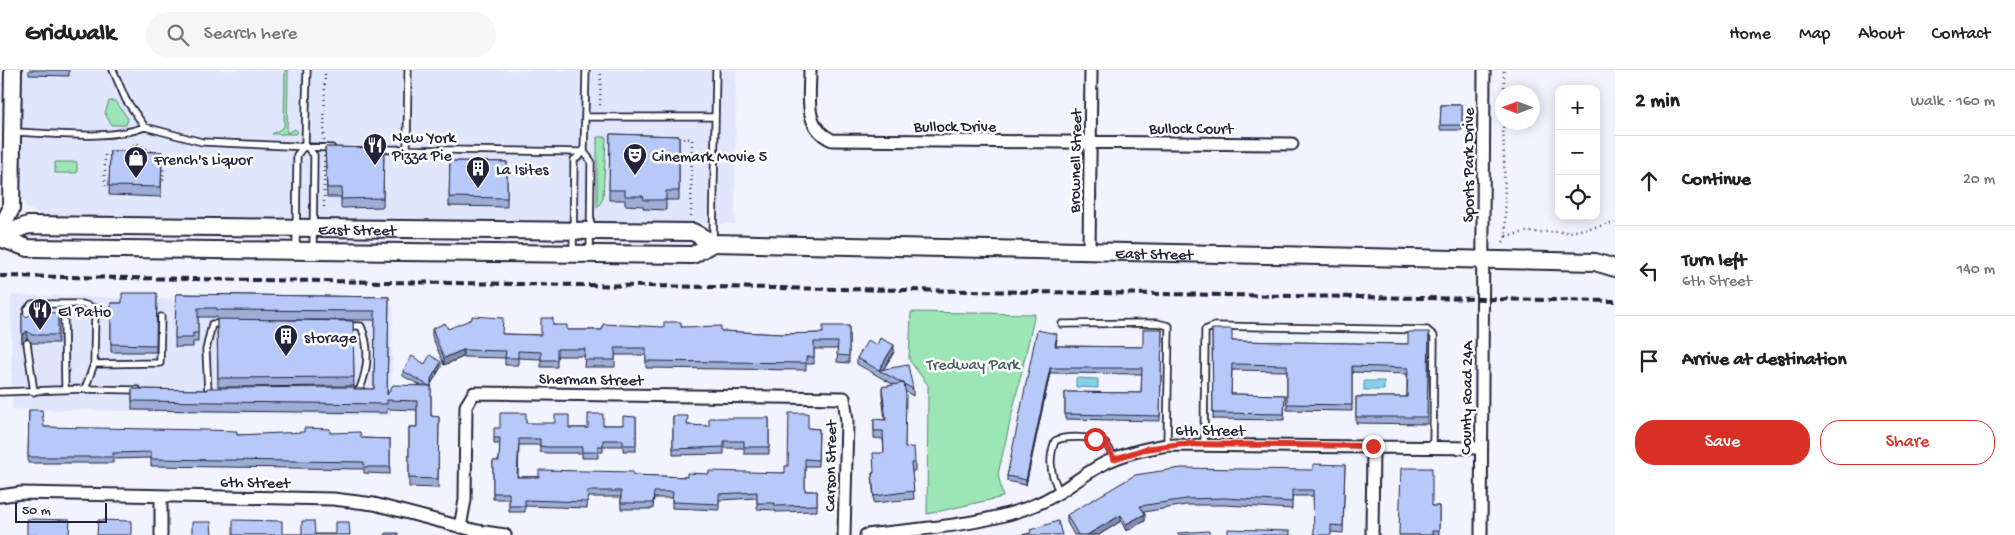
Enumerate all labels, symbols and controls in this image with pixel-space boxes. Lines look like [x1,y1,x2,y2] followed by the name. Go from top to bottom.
[146,12,496,57] search box
[25,20,116,49] text: Gridwalk
[164,21,192,49] icon: search
[204,23,297,46] text: Search here
[1729,24,1771,45] text: Home
[1799,24,1830,45] text: Map
[1858,24,1904,45] text: About
[1932,24,1990,45] text: Contact
[1495,85,1540,130] north arrow
[1555,85,1600,220] map controls
[1555,85,1600,130] button: +
[1635,90,1680,115] text: 2 min
[1910,93,1995,112] text: Walk · 160 m
[1067,107,1088,214] street label: Brownell Street
[1461,107,1480,222] street label: Sports Park Drive
[913,119,997,138] street label: Bullock Drive
[1148,121,1235,140] street label: Bullock Court
[391,130,457,167] place label: New York Pizza Pie
[1555,130,1600,175] button: −
[362,132,388,166] restaurant icon: New York Pizza Pie
[622,142,648,176] theatre icon: Cinemark Movie 5
[123,145,149,179] shop icon: French's Liquor
[652,149,767,168] place label: Cinemark Movie 5
[153,152,253,171] place label: French's Liquor
[465,155,491,189] building icon: La Isites
[496,162,550,181] place label: La Isites
[1635,167,1663,195] icon: ahead
[1682,169,1751,192] text: Continue
[1963,171,1995,190] text: 20 m
[1555,175,1600,220] button: locate
[318,222,397,242] street label: East Street
[1115,246,1194,266] street label: East Street
[1682,250,1746,273] text: Turn left
[1635,257,1663,285] icon: left
[1957,261,1995,280] text: 140 m
[1682,273,1752,292] text: 6th Street
[27,297,53,331] restaurant icon: El Patio
[58,304,111,323] place label: El Patio
[273,323,299,357] building icon: storage
[304,330,357,349] place label: storage
[1458,339,1479,455] street label: County Road 24A
[1635,347,1663,375] icon: arrive
[1682,349,1846,372] text: Arrive at destination
[926,357,1021,376] park label: Tredway Park
[539,371,645,392] street label: Sherman Street
[822,419,843,512] street label: Carson Street
[1635,420,1810,465] button: Save
[1820,420,1995,465] button: Share
[1175,423,1246,442] street label: 6th Street
[1084,428,1107,451] route start
[1362,435,1385,458] route end
[220,474,291,495] street label: 6th Street
[15,500,108,523] scale bar
[22,503,51,520] text: 50 m

